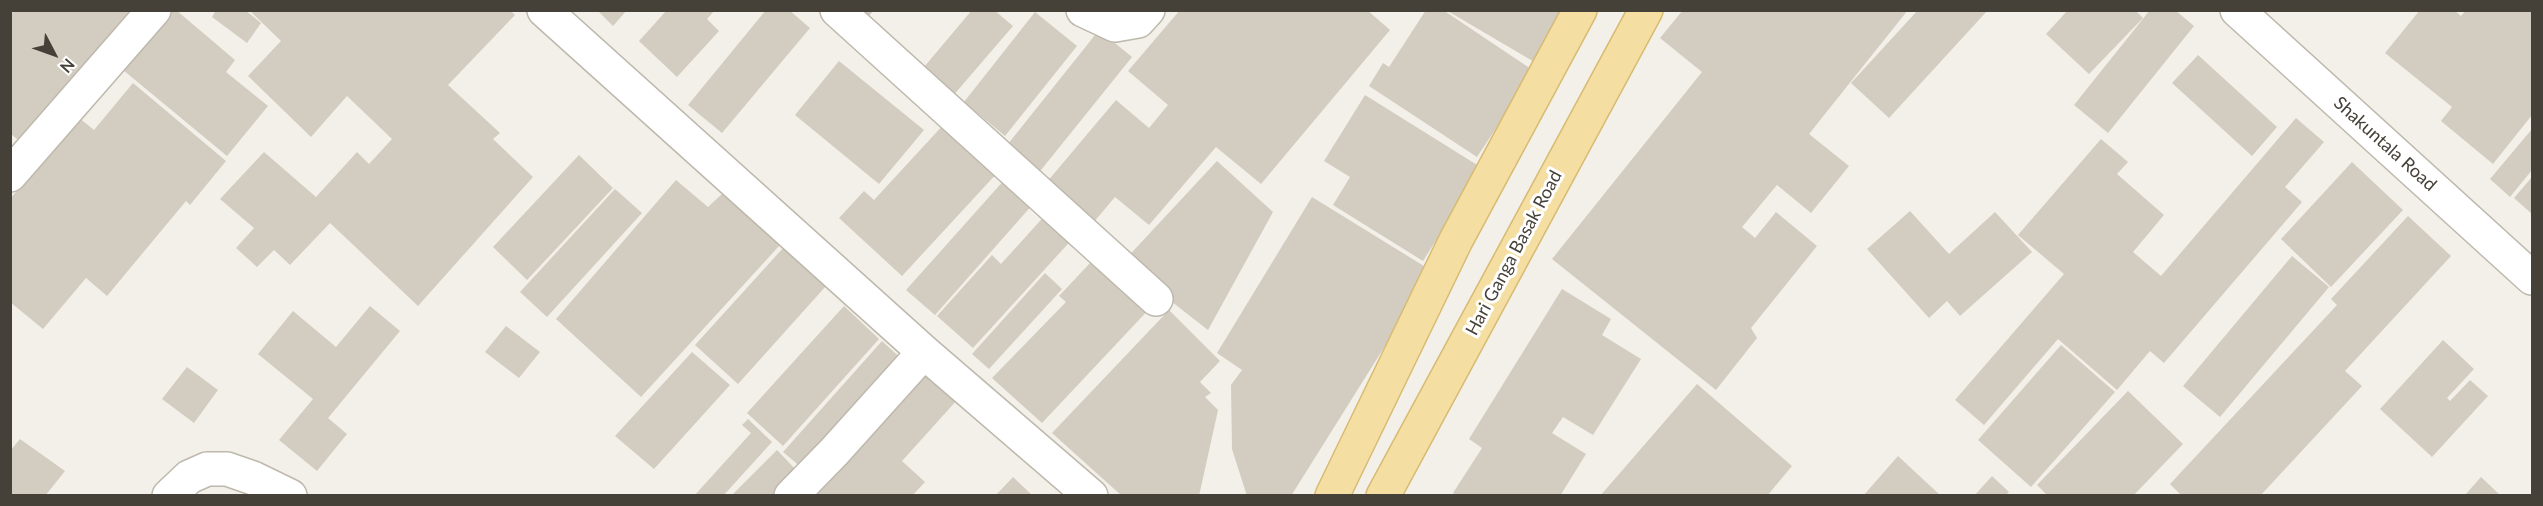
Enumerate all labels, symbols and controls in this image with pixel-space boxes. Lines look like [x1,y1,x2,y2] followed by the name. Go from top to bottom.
[24,24,84,84] north arrow
[57,55,79,77] text: N
[2329,92,2441,196] street label: Shakuntala Road
[1461,167,1567,339] street label: Hari Ganga Basak Road

